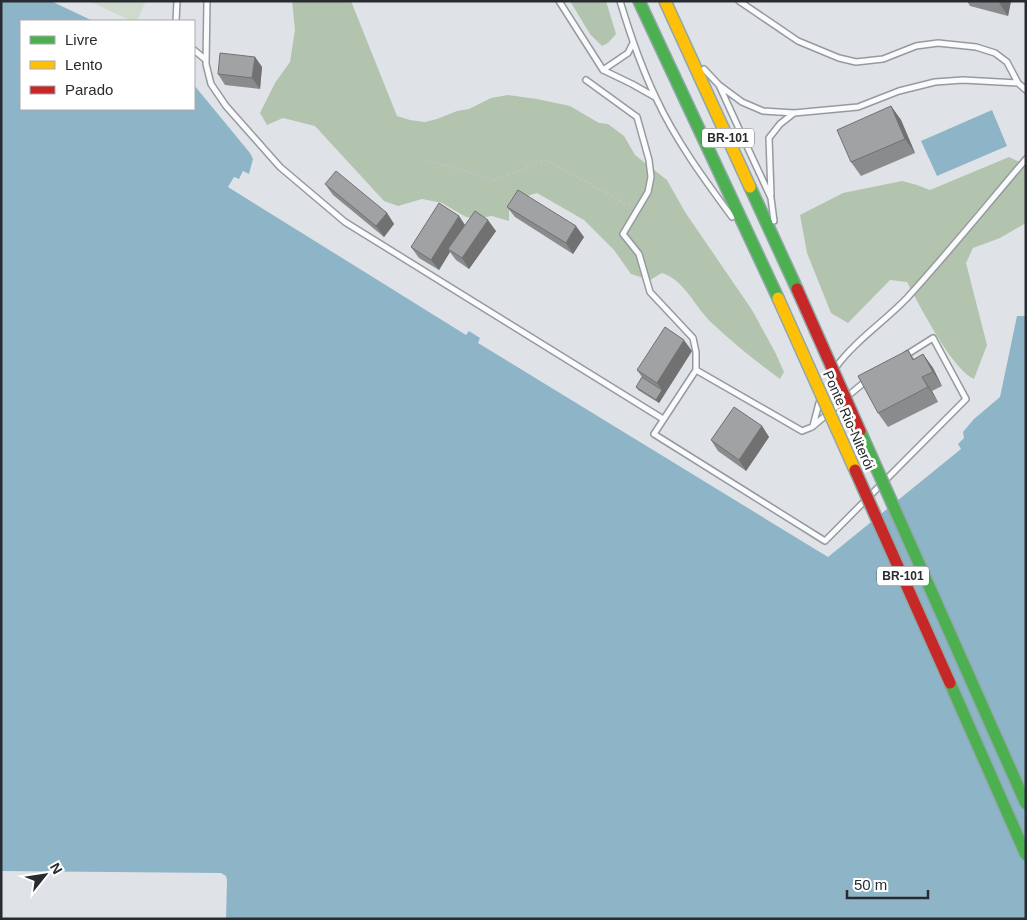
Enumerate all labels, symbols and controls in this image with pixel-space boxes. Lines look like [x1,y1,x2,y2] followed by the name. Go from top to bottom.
[20,20,195,110] legend
[65,31,98,48] text: Livre
[65,56,103,73] text: Lento
[65,81,113,98] text: Parado
[702,128,754,148] road number: BR-101
[820,368,878,472] street label: Ponte Rio-Niterói
[877,566,929,586] road number: BR-101
[20,850,70,900] north arrow
[47,860,66,877] text: N
[847,868,928,900] scale bar
[854,876,887,893] text: 50 m

